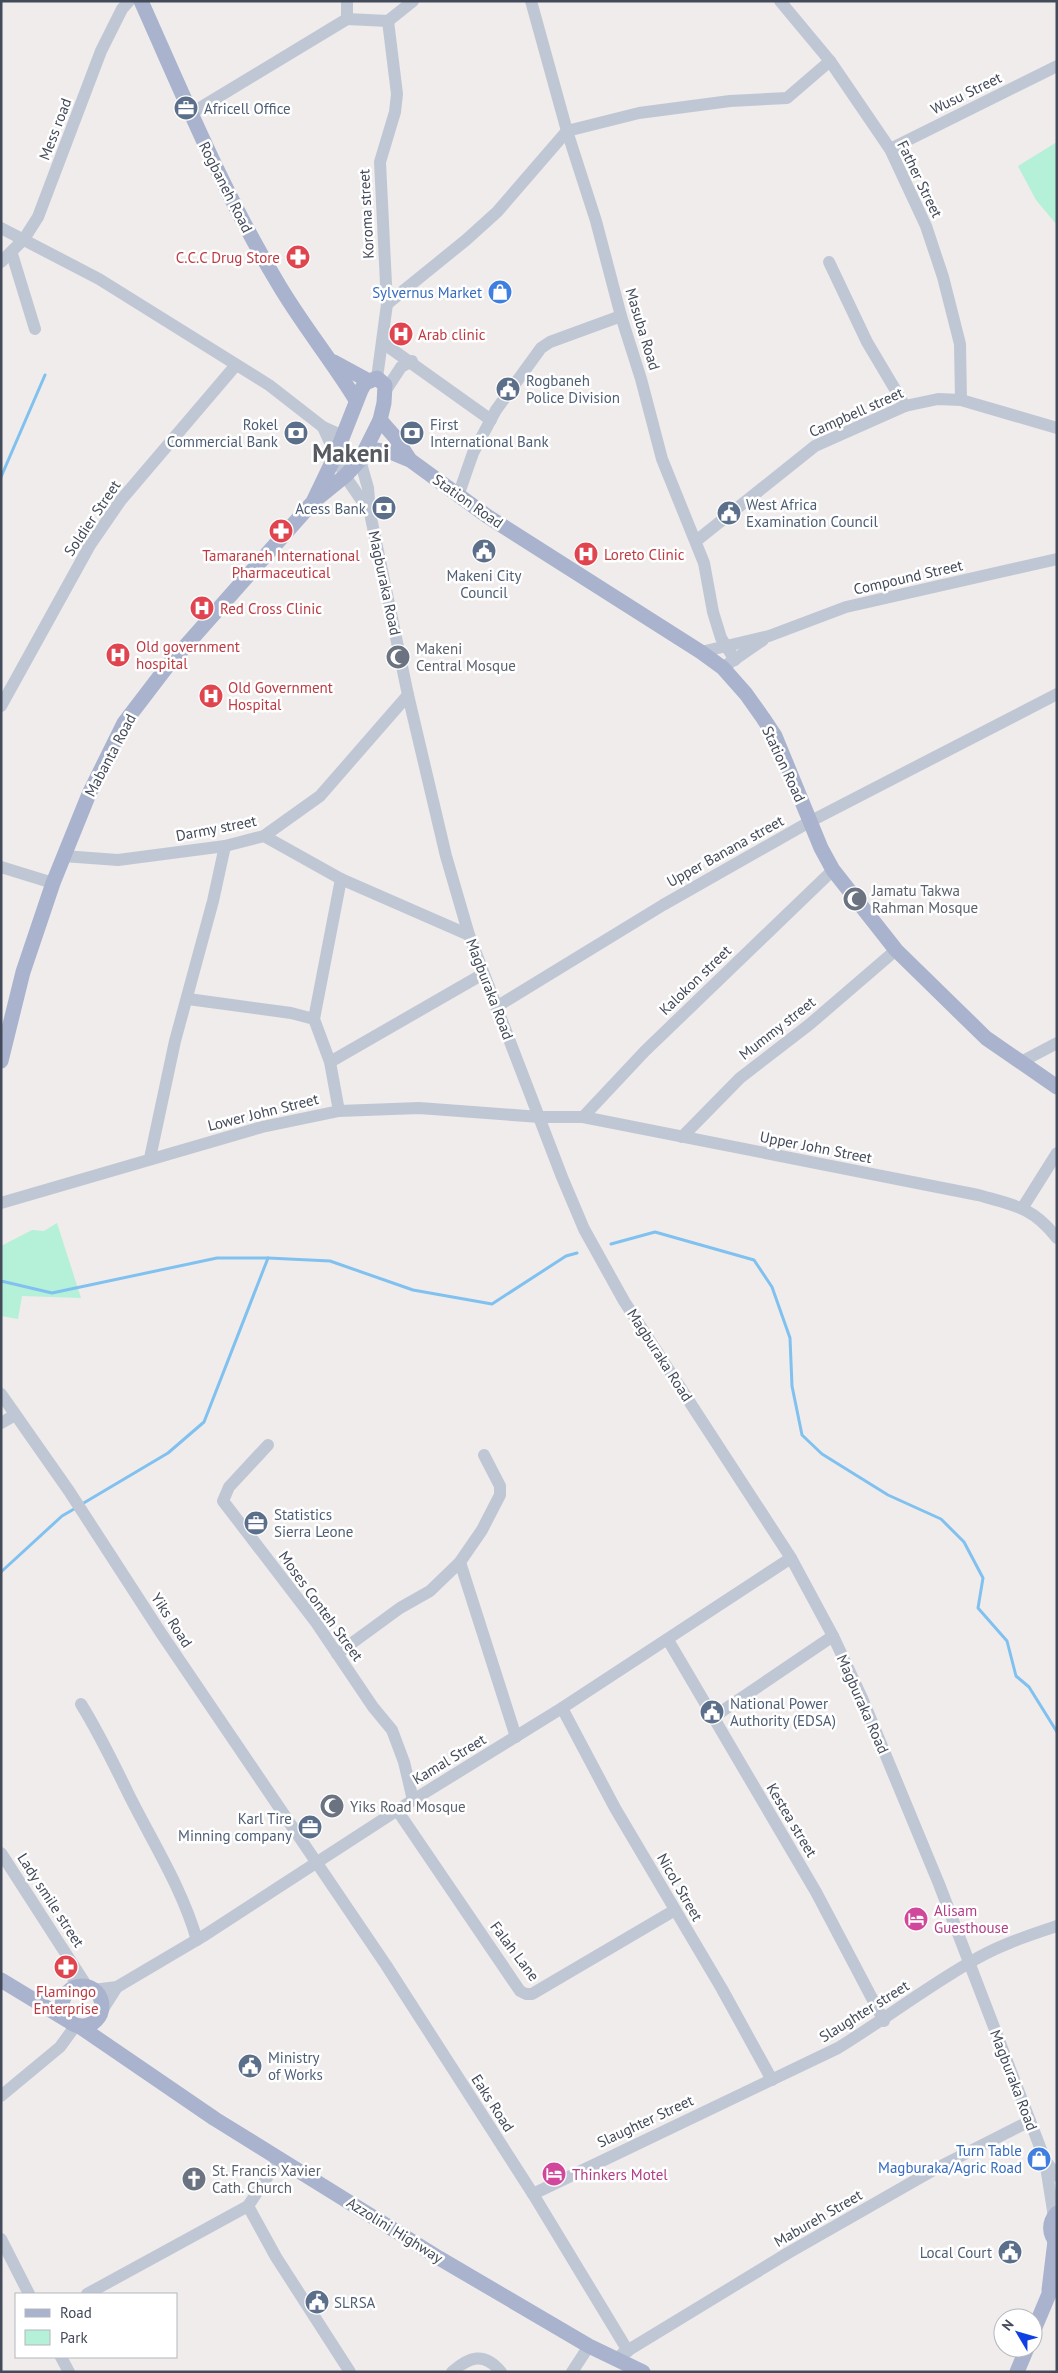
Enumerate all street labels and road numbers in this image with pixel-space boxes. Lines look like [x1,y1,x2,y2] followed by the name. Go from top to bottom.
[927,68,1005,118] street label: Wusu Street
[35,95,75,163] street label: Mess road
[893,137,947,221] street label: Father Street
[195,138,257,236] street label: Rogbaneh Road
[354,169,378,259] street label: Koroma street
[621,286,665,372] street label: Masuba Road
[806,383,906,441] street label: Campbell street
[429,470,507,532] street label: Station Road
[60,476,124,560] street label: Soldier Street
[365,529,405,637] street label: Magburaka Road
[852,555,964,599] street label: Compound Street
[80,710,140,800] street label: Mabanta Road
[758,723,810,805] street label: Station Road
[174,811,258,845] street label: Darmy street
[663,811,787,891] street label: Upper Banana street
[462,936,518,1042] street label: Magburaka Road
[655,941,735,1019] street label: Kalokon street
[735,992,819,1064] street label: Mummy street
[206,1089,320,1135] street label: Lower John Street
[758,1127,874,1167] street label: Upper John Street
[623,1305,697,1405] street label: Magburaka Road
[275,1547,367,1665] street label: Moses Conteh Street
[147,1589,197,1651] street label: Yiks Road
[833,1651,893,1757] street label: Magburaka Road
[409,1730,489,1788] street label: Kamal Street
[762,1780,822,1860] street label: Kestea street
[13,1849,89,1951] street label: Lady smile street
[653,1850,707,1924] street label: Nicol Street
[486,1917,544,1985] street label: Falah Lane
[816,1976,912,2046] street label: Slaughter street
[986,2027,1042,2133] street label: Magburaka Road
[467,2071,519,2135] street label: Eaks Road
[594,2090,696,2152] street label: Slaughter Street
[770,2185,866,2251] street label: Mabureh Street
[343,2193,447,2267] street label: Azzolini Highway

